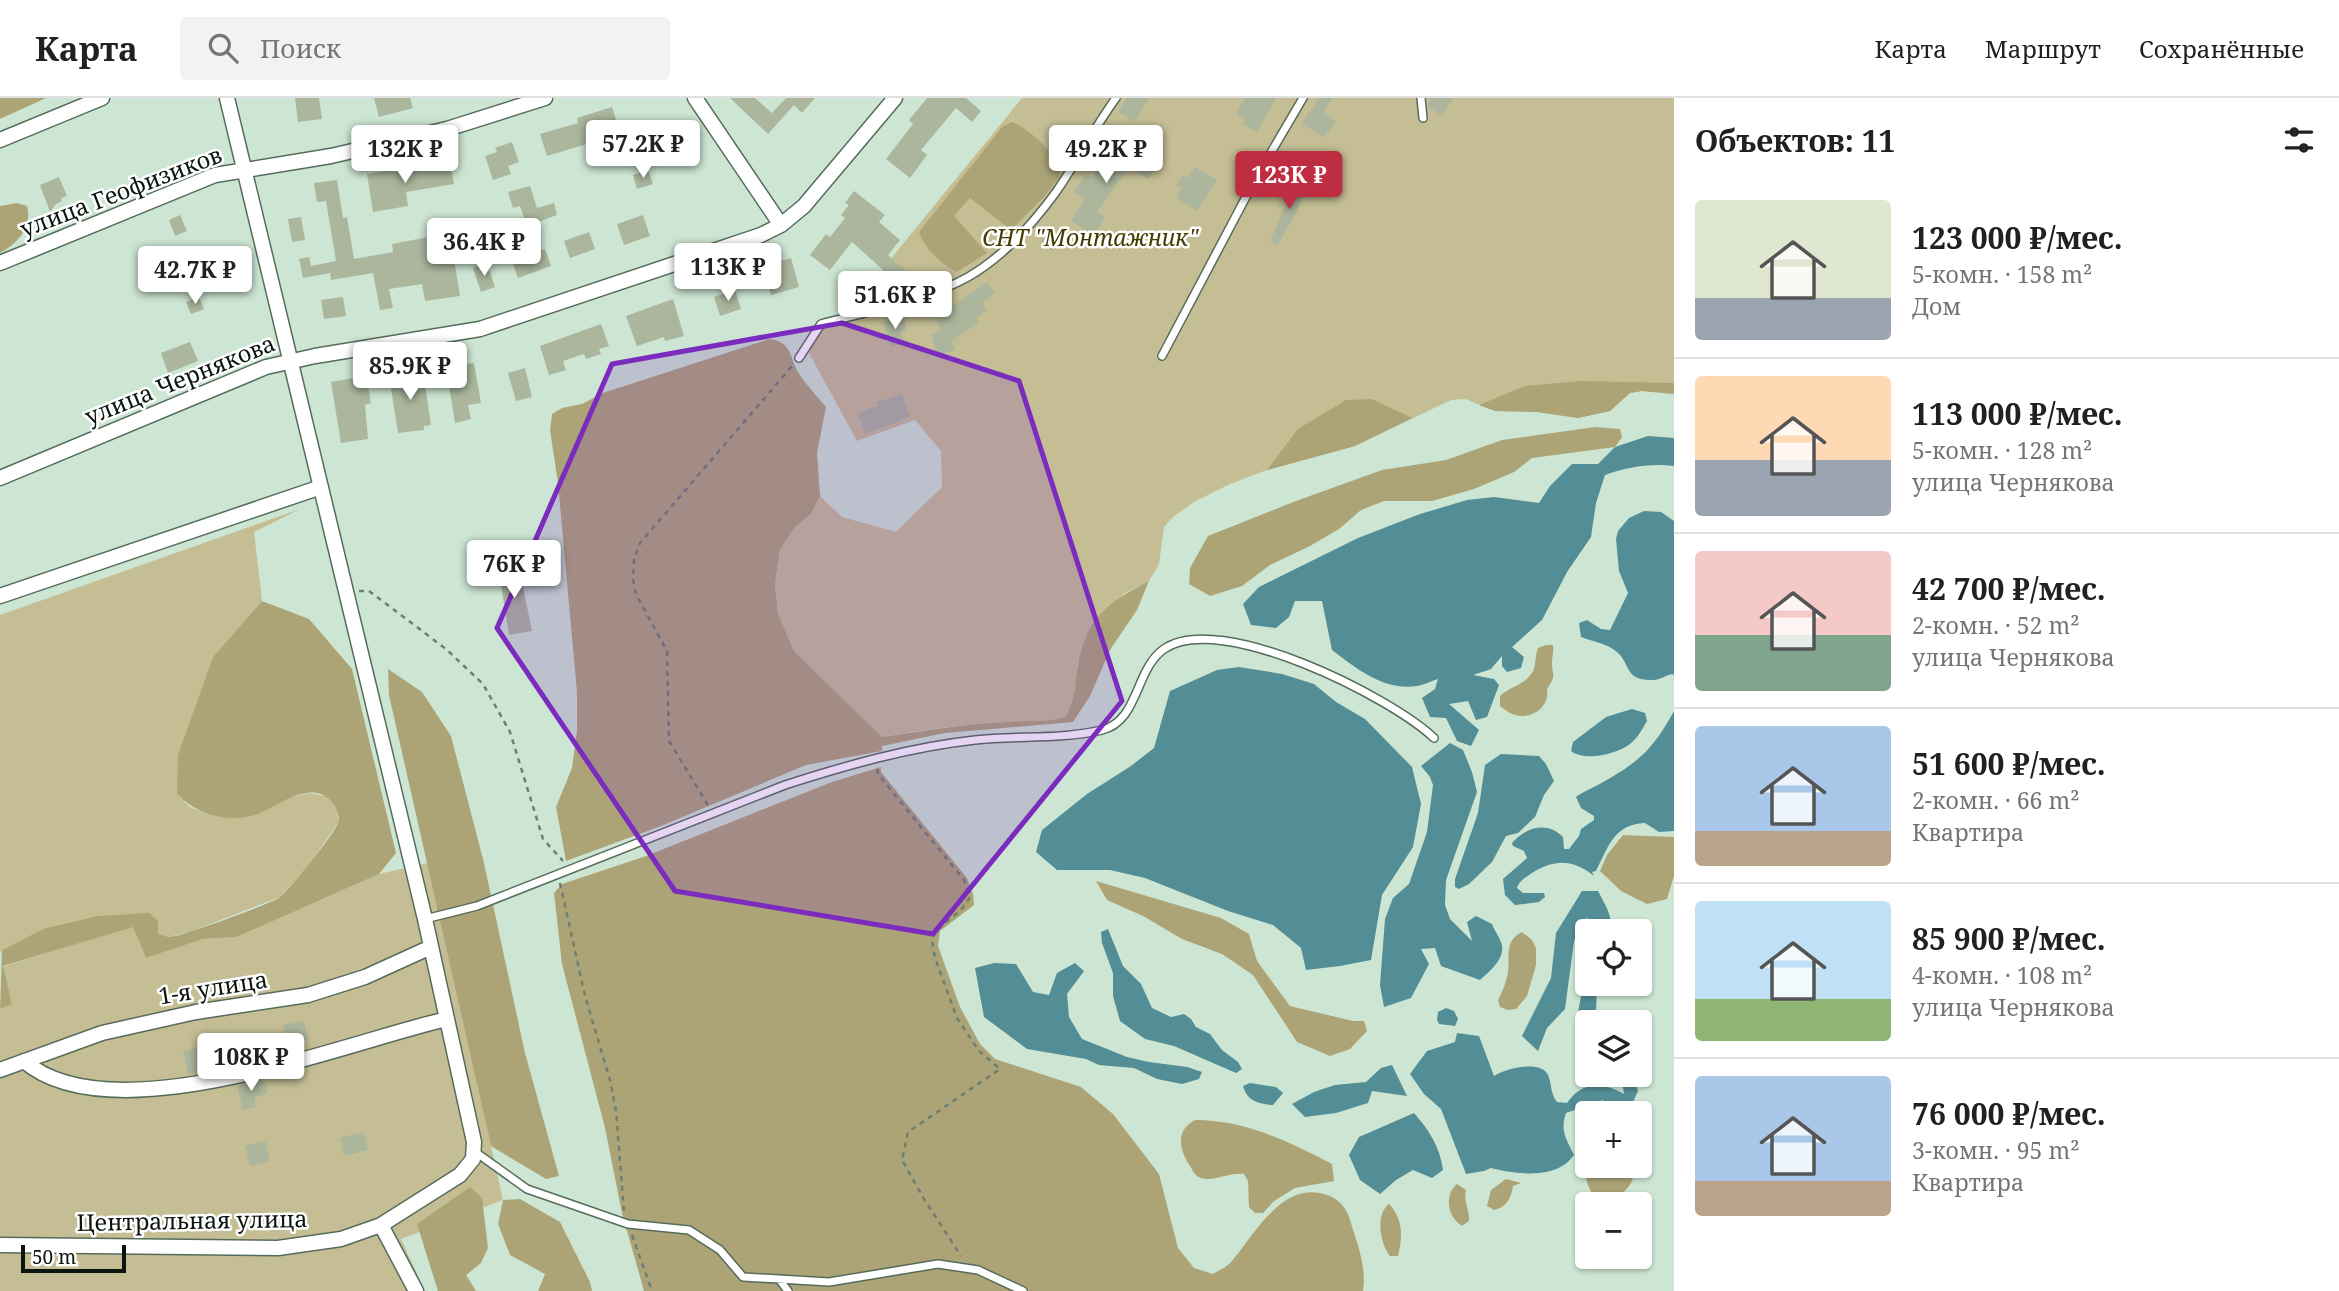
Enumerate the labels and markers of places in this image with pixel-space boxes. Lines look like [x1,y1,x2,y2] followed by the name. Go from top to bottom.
[578,120,708,180] pin: 57.2K ₽
[348,126,462,185] pin: 132K ₽
[1041,126,1171,185] pin: 49.2K ₽
[1232,152,1346,211] pin: 123K ₽
[419,218,549,278] pin: 36.4K ₽
[671,244,785,303] pin: 113K ₽
[130,246,260,306] pin: 42.7K ₽
[830,272,960,331] pin: 51.6K ₽
[345,342,475,402] pin: 85.9K ₽
[465,540,563,600] pin: 76K ₽
[194,1034,308,1093] pin: 108K ₽

